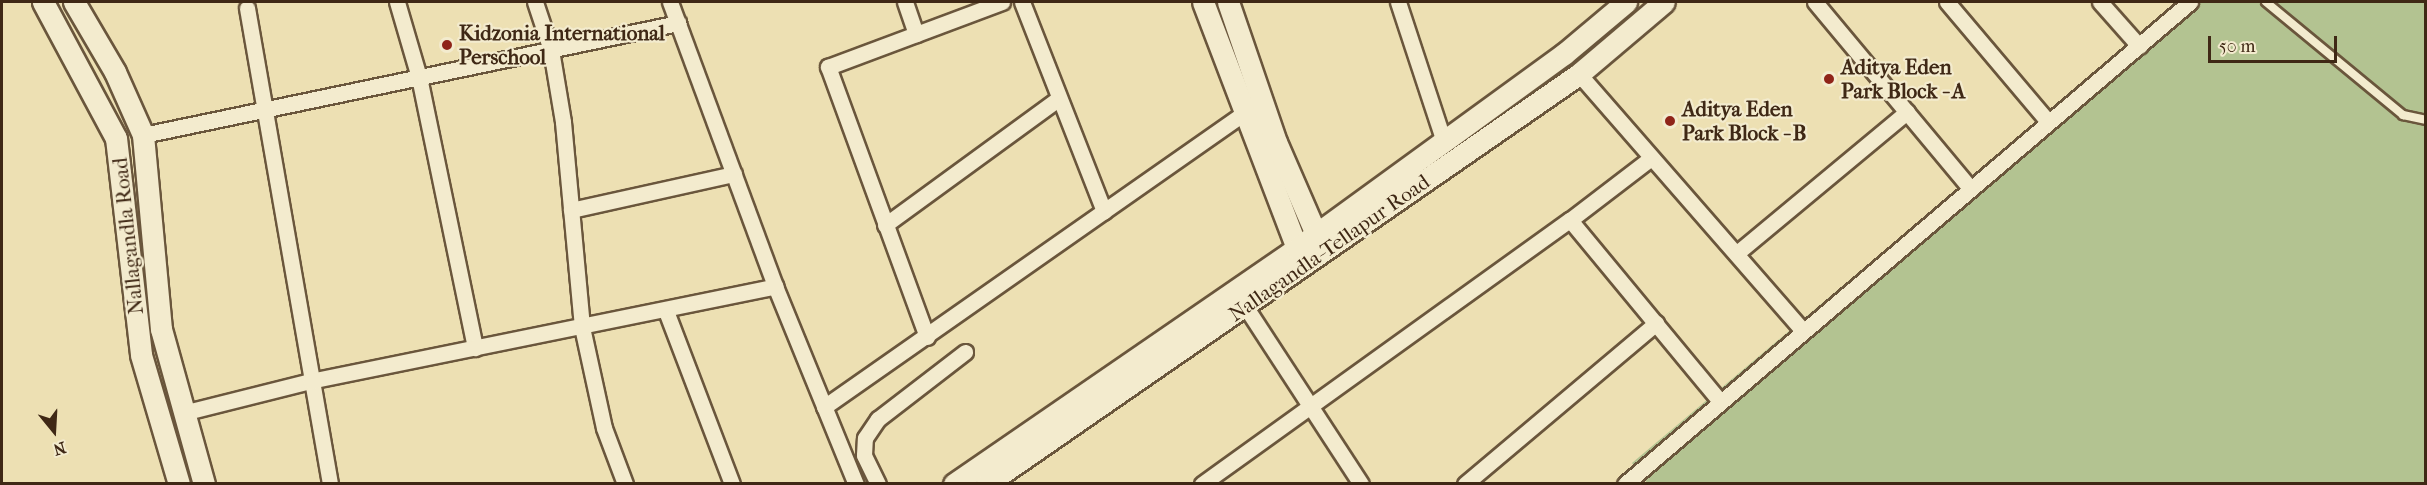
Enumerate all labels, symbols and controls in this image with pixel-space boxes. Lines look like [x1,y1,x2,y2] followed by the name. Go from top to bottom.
[459,20,665,70] place label: Kidzonia International Perschool
[2211,24,2340,62] scale bar
[2219,36,2255,57] text: 50 m
[440,38,454,52] marker: Kidzonia International Perschool
[1841,54,1965,104] place label: Aditya Eden Park Block - A
[1822,72,1836,86] marker: Aditya Eden Park Block - A
[1682,96,1806,146] place label: Aditya Eden Park Block - B
[1663,114,1677,128] marker: Aditya Eden Park Block - B
[107,156,149,316] street label: Nallagandla Road
[1224,169,1434,327] street label: Nallagandla-Tellapur Road
[24,401,84,461] north arrow
[51,438,68,460] text: N

